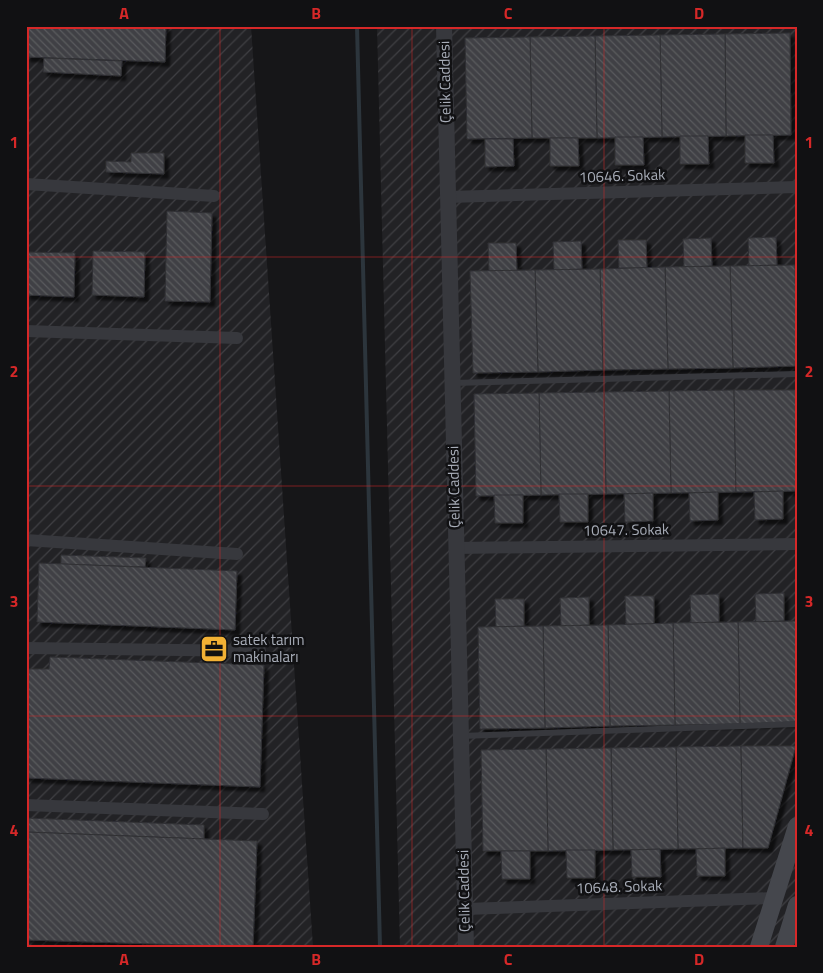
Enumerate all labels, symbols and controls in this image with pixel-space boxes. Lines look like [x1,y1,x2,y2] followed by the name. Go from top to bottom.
[119,1,129,25] text: A
[311,1,321,25] text: B
[504,1,513,25] text: C
[694,1,704,25] text: D
[432,41,457,123] street label: Çelik Caddesi
[10,130,18,154] text: 1
[805,130,813,154] text: 1
[578,162,666,189] street label: 10646. Sokak
[10,359,18,383] text: 2
[805,359,813,383] text: 2
[441,446,466,528] street label: Çelik Caddesi
[583,517,669,542] street label: 10647. Sokak
[10,589,18,613] text: 3
[805,589,813,613] text: 3
[233,628,305,668] place label: satek tarım makinaları
[199,634,229,664] office icon: satek tarım makinaları
[10,818,19,842] text: 4
[805,818,814,842] text: 4
[451,850,476,932] street label: Çelik Caddesi
[575,873,663,900] street label: 10648. Sokak
[119,947,129,971] text: A
[311,947,321,971] text: B
[504,947,513,971] text: C
[694,947,704,971] text: D

